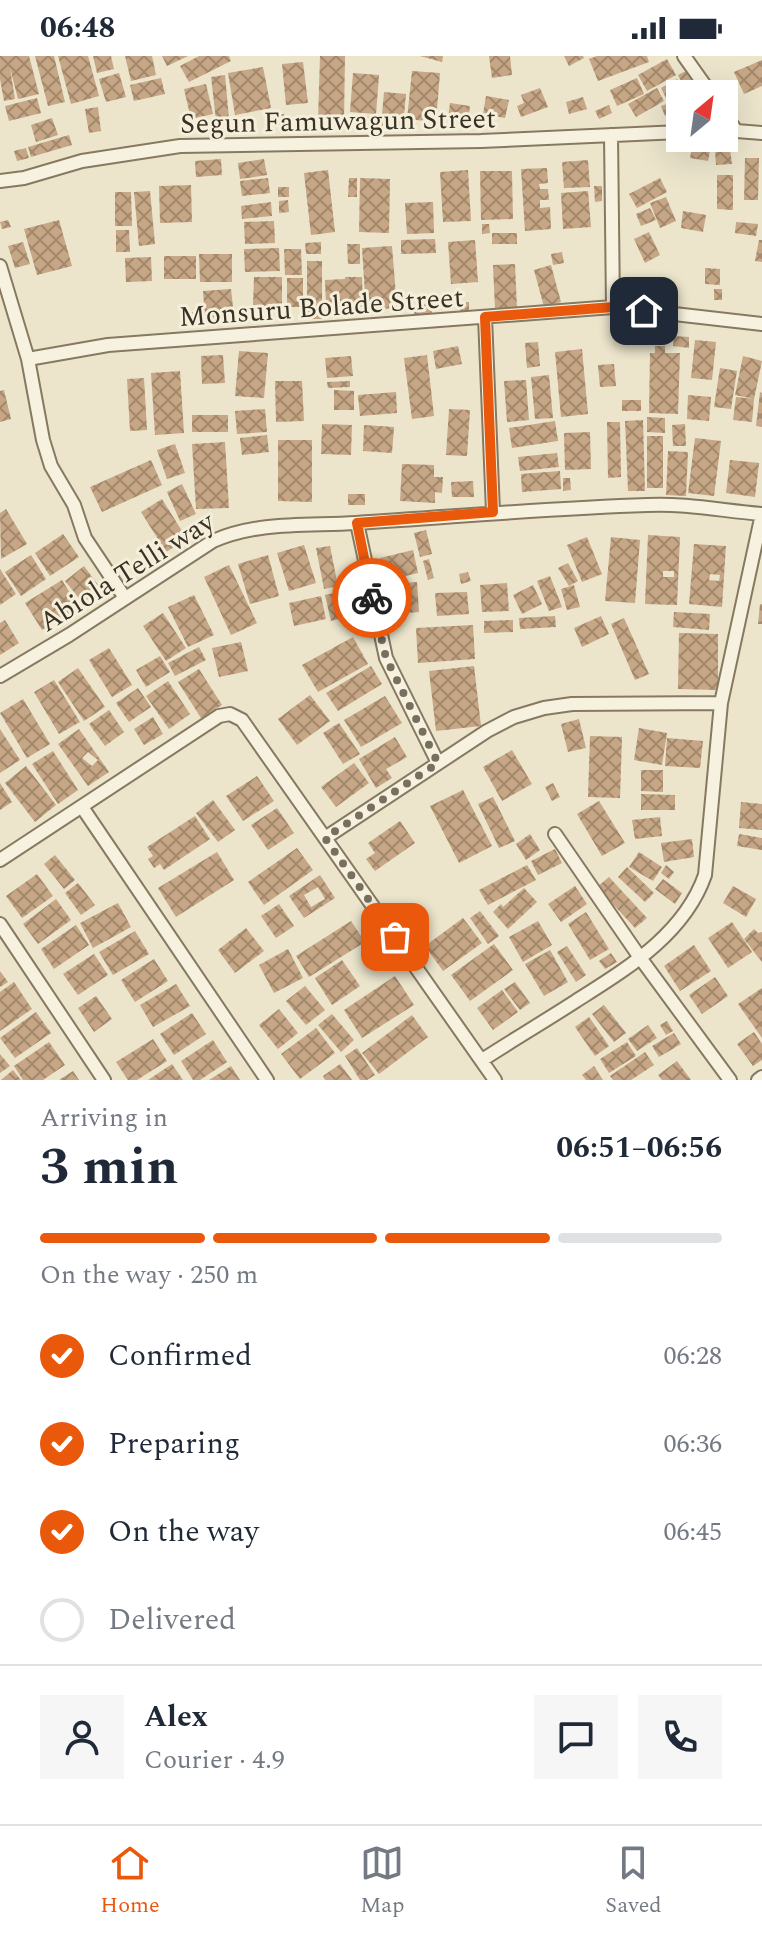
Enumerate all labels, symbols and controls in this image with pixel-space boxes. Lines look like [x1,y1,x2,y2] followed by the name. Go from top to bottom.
[40,5,115,51] text: 06:48
[666,80,738,152] north arrow
[666,80,738,152] map controls
[180,97,496,146] street label: Segun Famuwagun Street
[177,276,465,339] street label: Monsuru Bolade Street
[610,277,678,345] pin
[622,289,666,333] icon: home
[30,500,224,644] street label: Abiola Telli way
[332,558,412,638] courier
[350,576,394,620] icon: bike
[361,903,429,971] pin
[373,915,417,959] icon: bag
[40,1098,168,1138] text: Arriving in
[556,1125,722,1171] text: 06:51–06:56
[40,1128,178,1207] text: 3 min
[40,1255,258,1295] text: On the way · 250 m
[108,1333,252,1379] text: Confirmed
[40,1334,84,1378] icon: check
[663,1336,722,1376] text: 06:28
[108,1421,240,1467] text: Preparing
[40,1422,84,1466] icon: check
[663,1424,722,1464] text: 06:36
[108,1509,259,1555] text: On the way
[40,1510,84,1554] icon: check
[663,1512,722,1552] text: 06:45
[108,1597,236,1643] text: Delivered
[144,1694,208,1740] text: Alex
[40,1695,124,1779] button: person
[534,1695,618,1779] button: chat
[638,1695,722,1779] button: phone
[144,1740,285,1780] text: Courier · 4.9
[100,1841,160,1922] tab: Home
[360,1841,405,1922] tab: Map
[605,1841,662,1922] tab: Saved

